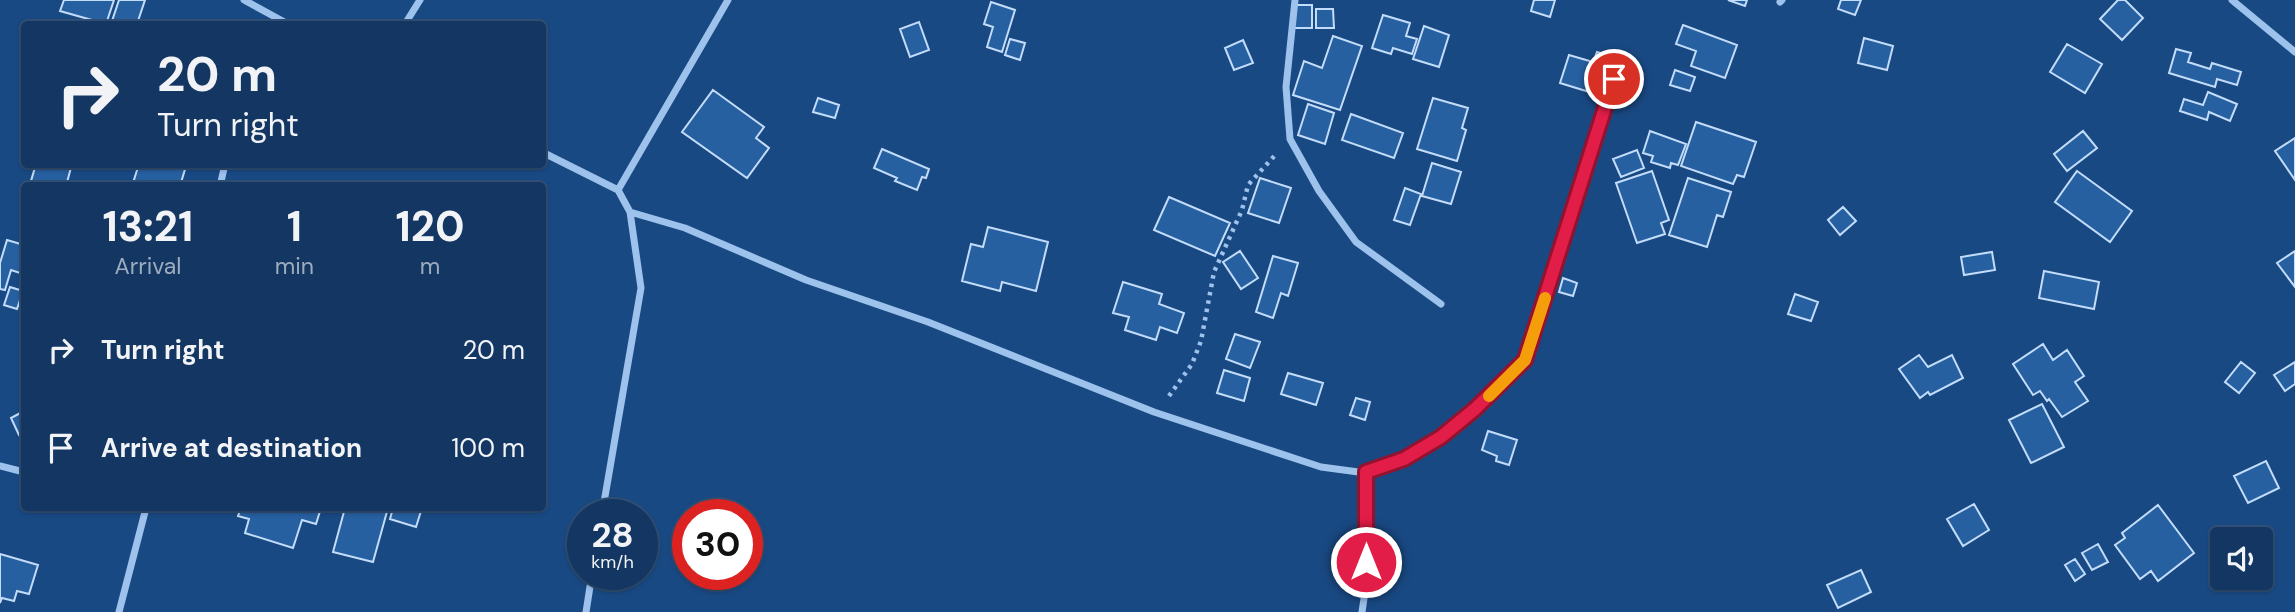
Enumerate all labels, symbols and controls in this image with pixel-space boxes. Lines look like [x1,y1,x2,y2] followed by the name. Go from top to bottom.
[157,42,277,106] text: 20 m
[42,49,133,140] icon: right
[1584,49,1644,109] pin
[1595,60,1633,98] icon: arrive
[157,104,299,146] text: Turn right
[103,199,193,254] text: 13:21
[287,199,302,254] text: 1
[396,199,464,254] text: 120
[114,251,181,281] text: Arrival
[275,251,314,281] text: min
[420,251,440,281] text: m
[42,331,80,369] icon: right
[101,333,225,367] text: Turn right
[462,333,525,367] text: 20 m
[42,429,80,467] icon: arrive
[101,431,362,465] text: Arrive at destination
[451,431,525,465] text: 100 m
[672,499,763,590] speed limit sign: 30
[591,512,634,558] text: 28
[1329,525,1403,599] position arrow
[2210,527,2273,590] map controls
[2210,527,2273,590] button: sound
[591,550,634,574] text: km/h

